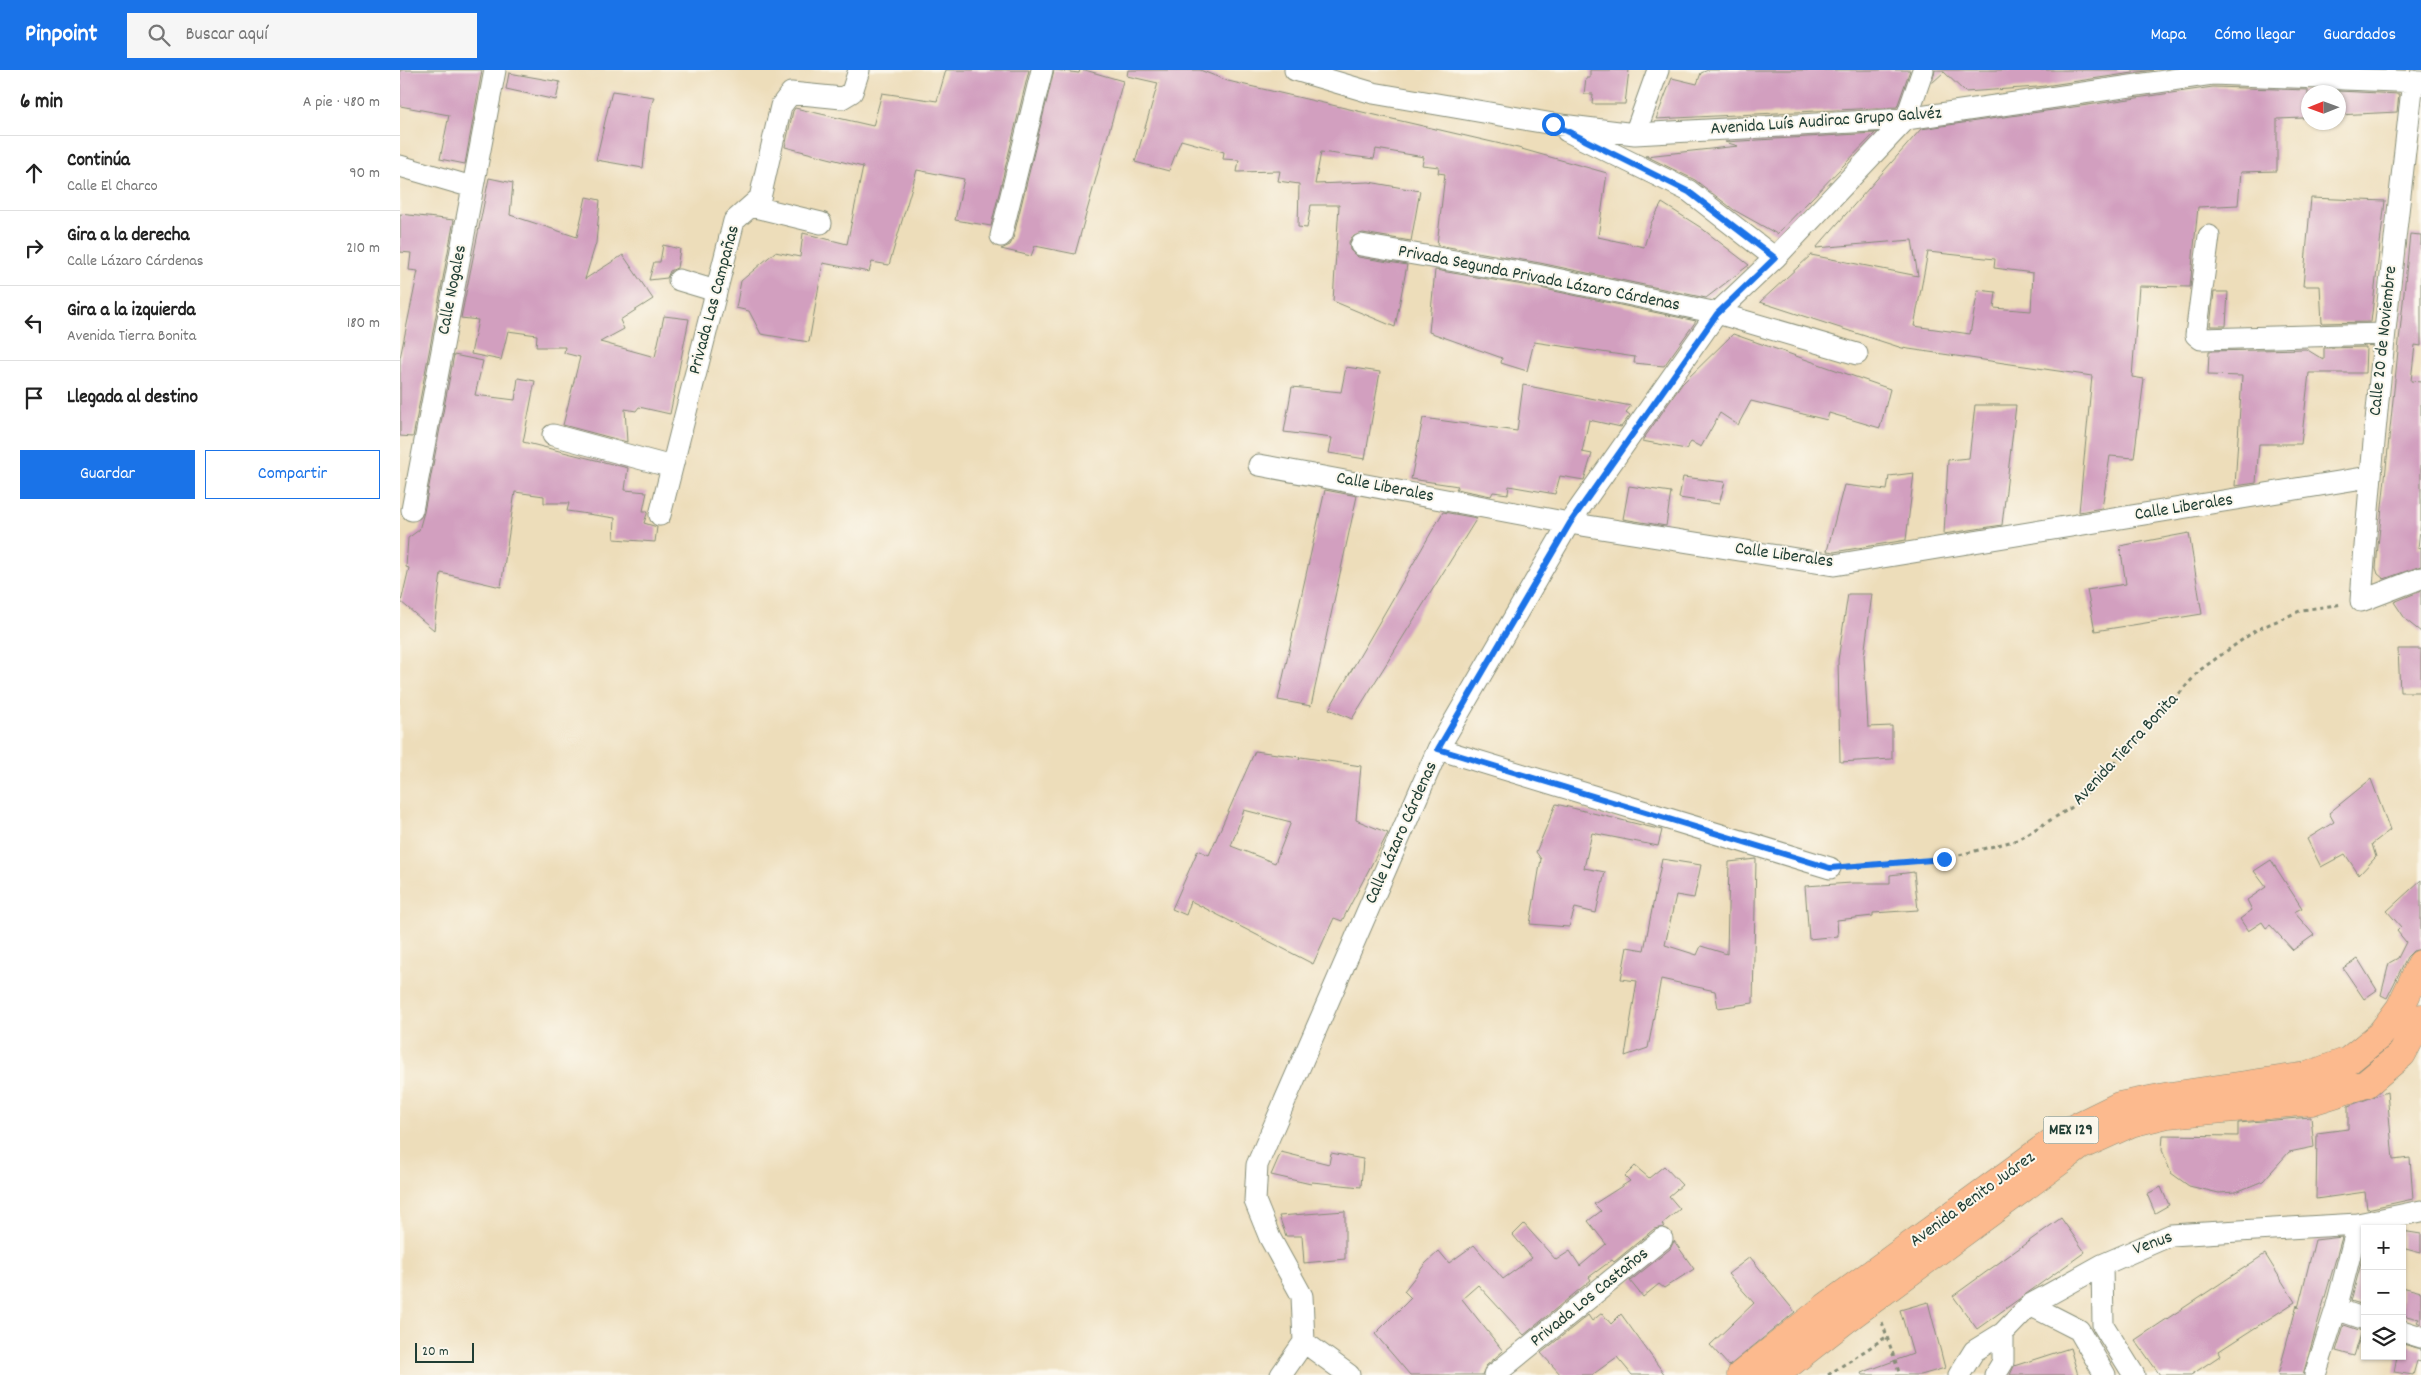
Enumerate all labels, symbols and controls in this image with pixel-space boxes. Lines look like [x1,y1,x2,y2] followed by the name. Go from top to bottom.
[127,13,477,58] search box
[25,18,97,52] text: Pinpoint
[145,21,173,49] icon: search
[185,22,268,49] text: Buscar aquí
[2150,23,2186,48] text: Mapa
[2214,23,2295,48] text: Cómo llegar
[2323,23,2396,48] text: Guardados
[2301,85,2346,130] north arrow
[20,88,63,118] text: 6 min
[303,91,380,114] text: A pie · 480 m
[1710,101,1943,143] street label: Avenida Luís Audirac Grupo Galvéz
[1542,113,1565,136] route start
[67,148,130,175] text: Continúa
[20,159,48,187] icon: ahead
[349,162,380,185] text: 90 m
[67,175,158,198] text: Calle El Charco
[67,223,189,250] text: Gira a la derecha
[683,223,747,377] street label: Privada Las Campañas
[20,234,48,262] icon: right
[346,237,380,260] text: 210 m
[1396,239,1682,319] street label: Privada Segunda Privada Lázaro Cárdenas
[432,243,474,337] street label: Calle Nogales
[67,250,204,273] text: Calle Lázaro Cárdenas
[2364,265,2404,417] street label: Calle 20 de Noviembre
[67,298,195,325] text: Gira a la izquierda
[20,309,48,337] icon: left
[347,312,380,335] text: 180 m
[67,325,196,348] text: Avenida Tierra Bonita
[20,384,48,412] icon: arrive
[67,385,198,412] text: Llegada al destino
[20,450,195,499] button: Guardar
[205,450,380,499] button: Compartir
[1334,466,1436,510] street label: Calle Liberales
[2133,488,2235,528] street label: Calle Liberales
[1733,537,1835,575] street label: Calle Liberales
[2067,688,2185,812] street label: Avenida Tierra Bonita
[1359,758,1445,908] street label: Calle Lázaro Cárdenas
[1933,848,1956,871] route end
[2044,1116,2098,1144] road number: MEX 129
[1905,1146,2041,1254] street label: Avenida Benito Juárez
[2130,1225,2176,1263] street label: Venus
[2361,1225,2406,1360] map controls
[2361,1225,2406,1270] button: +
[1525,1242,1655,1354] street label: Privada Los Castaños
[2361,1270,2406,1315] button: −
[2361,1315,2406,1360] button: layers
[415,1340,474,1363] scale bar
[422,1342,449,1362] text: 20 m

